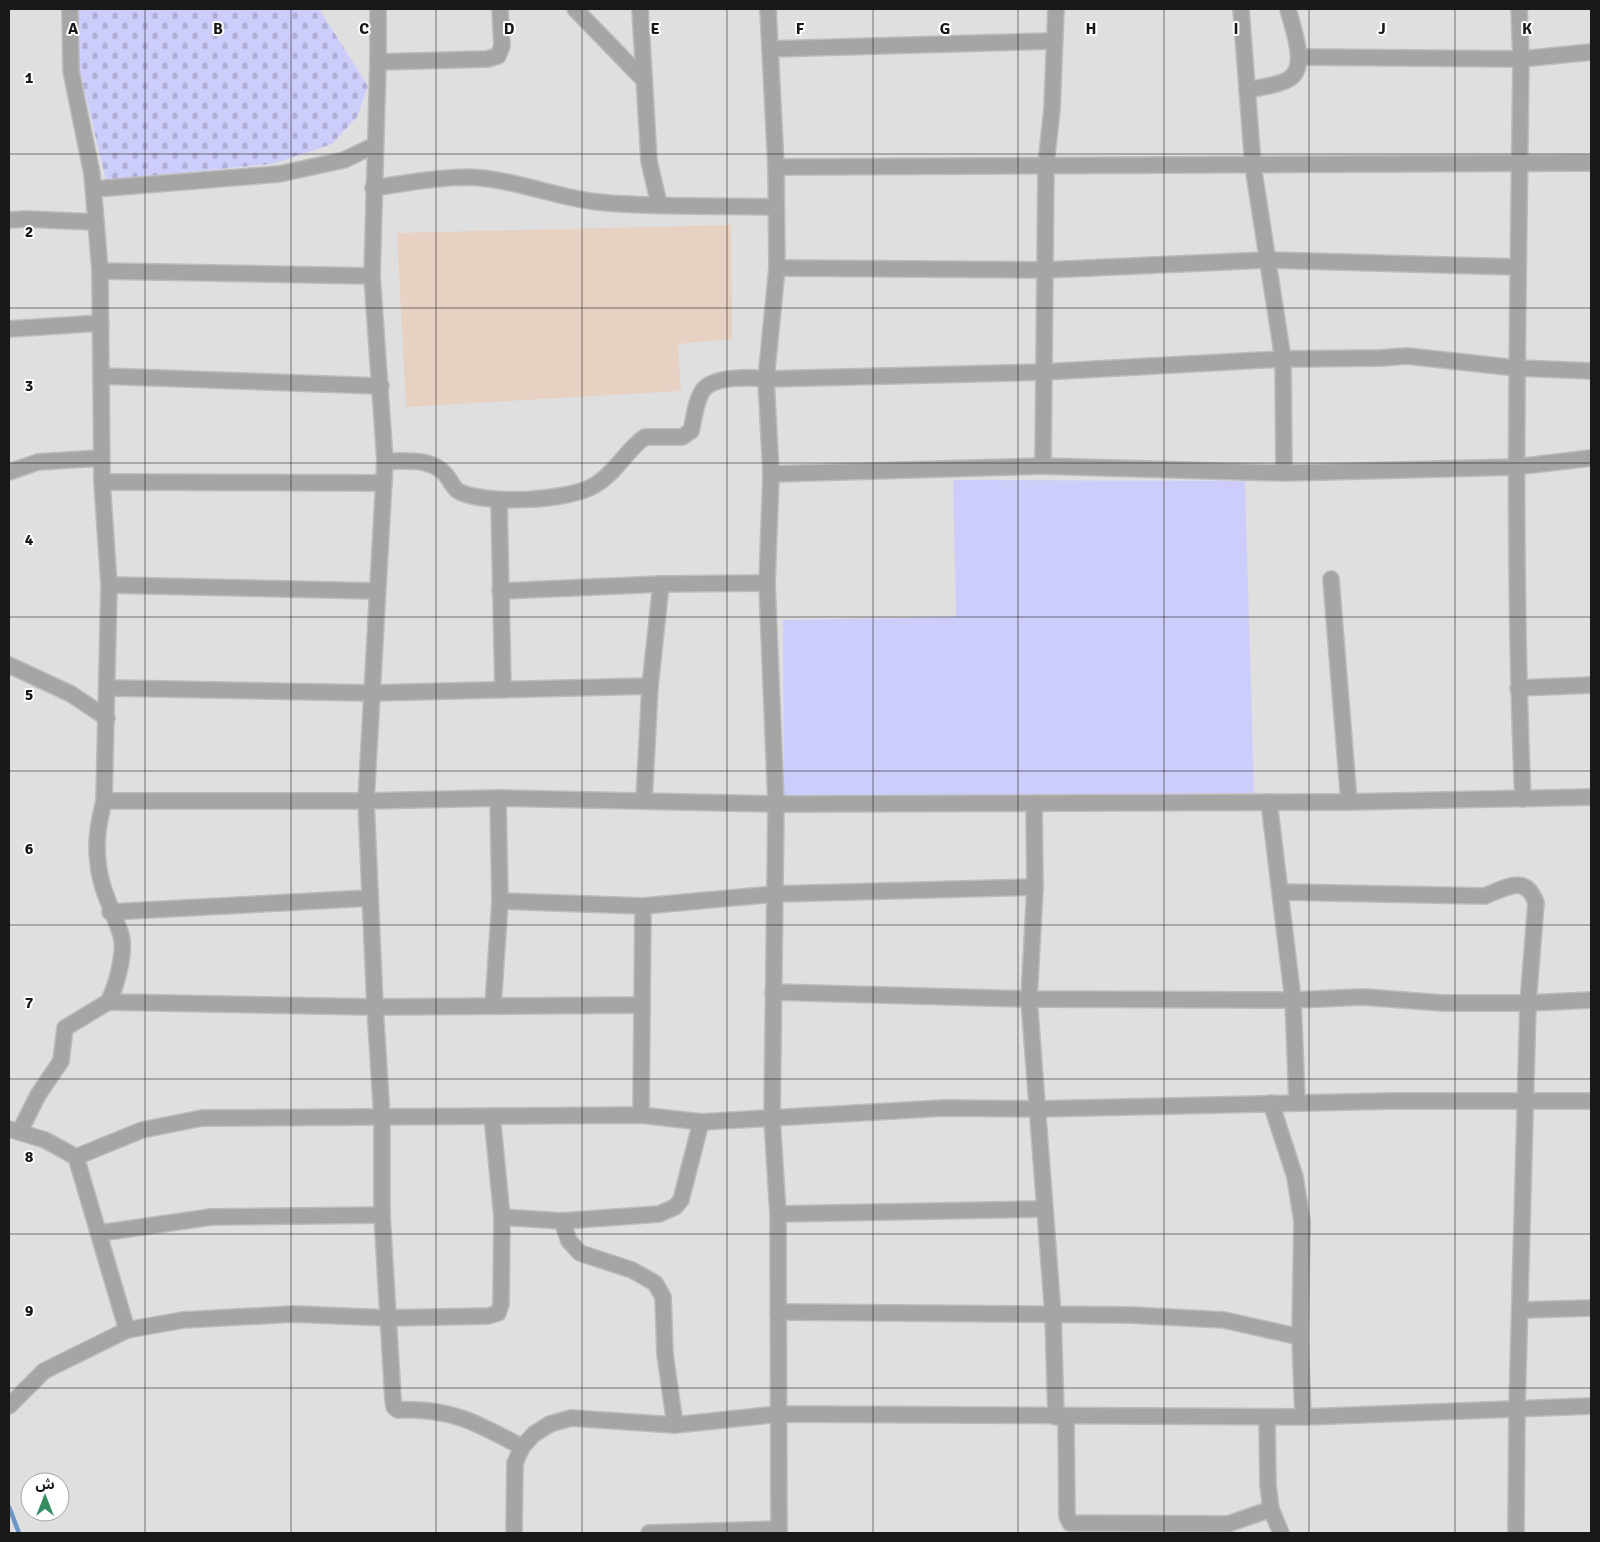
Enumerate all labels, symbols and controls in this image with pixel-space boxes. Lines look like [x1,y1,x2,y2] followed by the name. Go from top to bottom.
[68,19,79,39] text: A
[213,19,223,39] text: B
[359,19,369,39] text: C
[504,19,515,39] text: D
[650,19,660,39] text: E
[796,19,805,39] text: F
[940,19,950,39] text: G
[1086,19,1096,39] text: H
[1233,19,1239,39] text: I
[1378,19,1386,39] text: J
[1522,19,1532,39] text: K
[25,68,34,88] text: 1
[25,222,33,242] text: 2
[25,376,33,396] text: 3
[25,530,34,550] text: 4
[25,685,33,705] text: 5
[25,839,34,859] text: 6
[25,993,34,1013] text: 7
[25,1147,34,1167] text: 8
[25,1301,34,1321] text: 9
[20,1472,70,1522] north arrow
[35,1476,55,1493] text: ش

